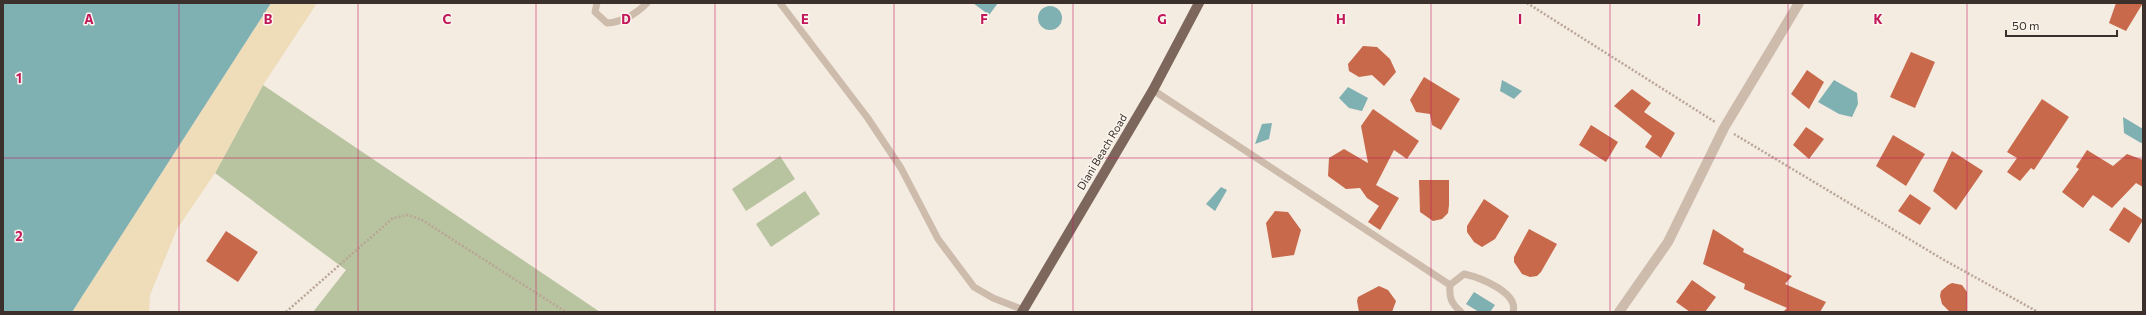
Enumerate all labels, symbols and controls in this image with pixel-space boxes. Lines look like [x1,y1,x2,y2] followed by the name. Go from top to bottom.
[84,11,94,27] text: A
[264,11,273,27] text: B
[443,11,452,27] text: C
[621,11,631,27] text: D
[801,11,809,27] text: E
[980,11,988,27] text: F
[1157,11,1167,27] text: G
[1336,11,1346,27] text: H
[1518,11,1522,27] text: I
[1697,11,1701,27] text: J
[1873,11,1883,27] text: K
[2006,12,2117,38] scale bar
[2012,18,2040,32] text: 50 m
[16,70,22,86] text: 1
[1074,111,1129,192] street label: Diani Beach Road
[15,228,23,244] text: 2

